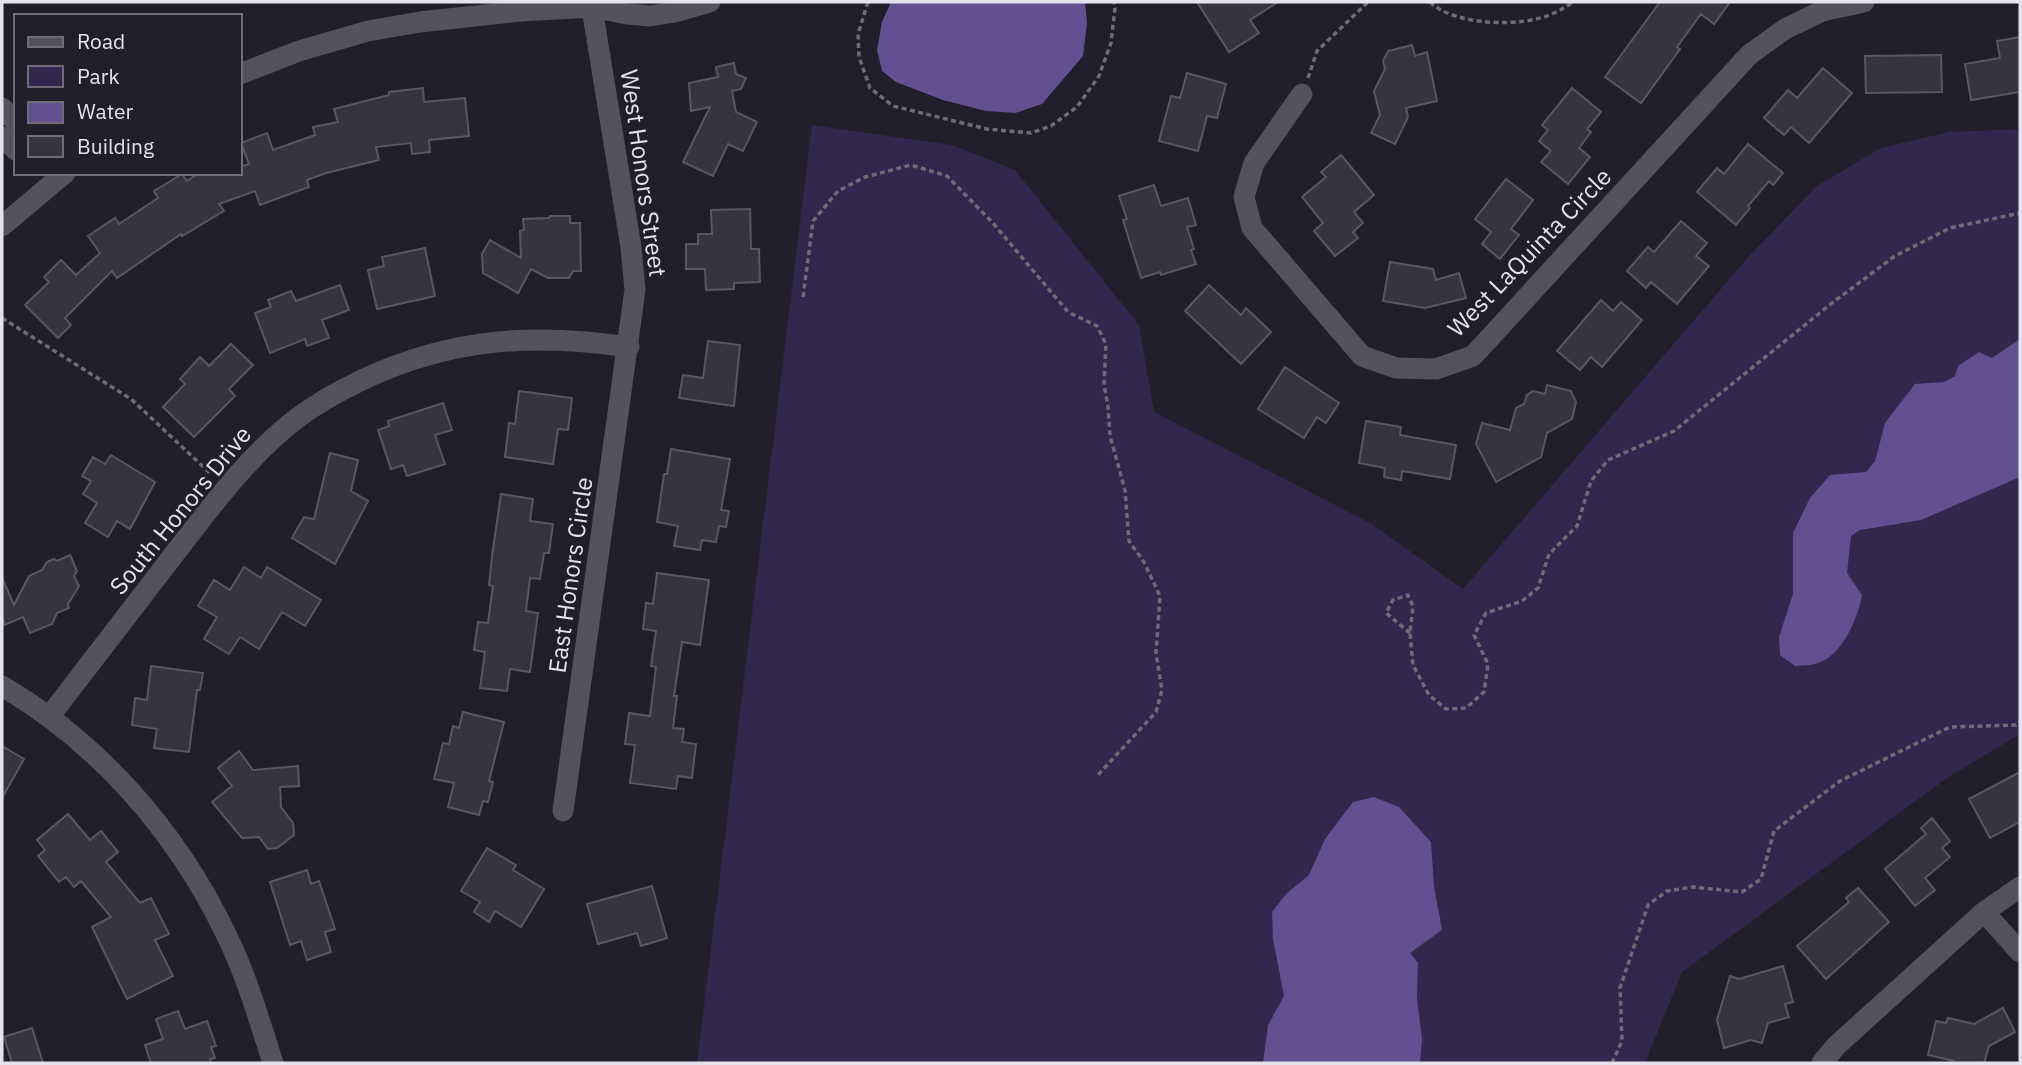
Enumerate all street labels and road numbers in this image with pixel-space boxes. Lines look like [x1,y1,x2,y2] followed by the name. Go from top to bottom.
[614,67,674,279] street label: West Honors Street
[1440,161,1618,343] street label: West LaQuinta Circle
[102,419,258,601] street label: South Honors Drive
[540,475,600,675] street label: East Honors Circle

